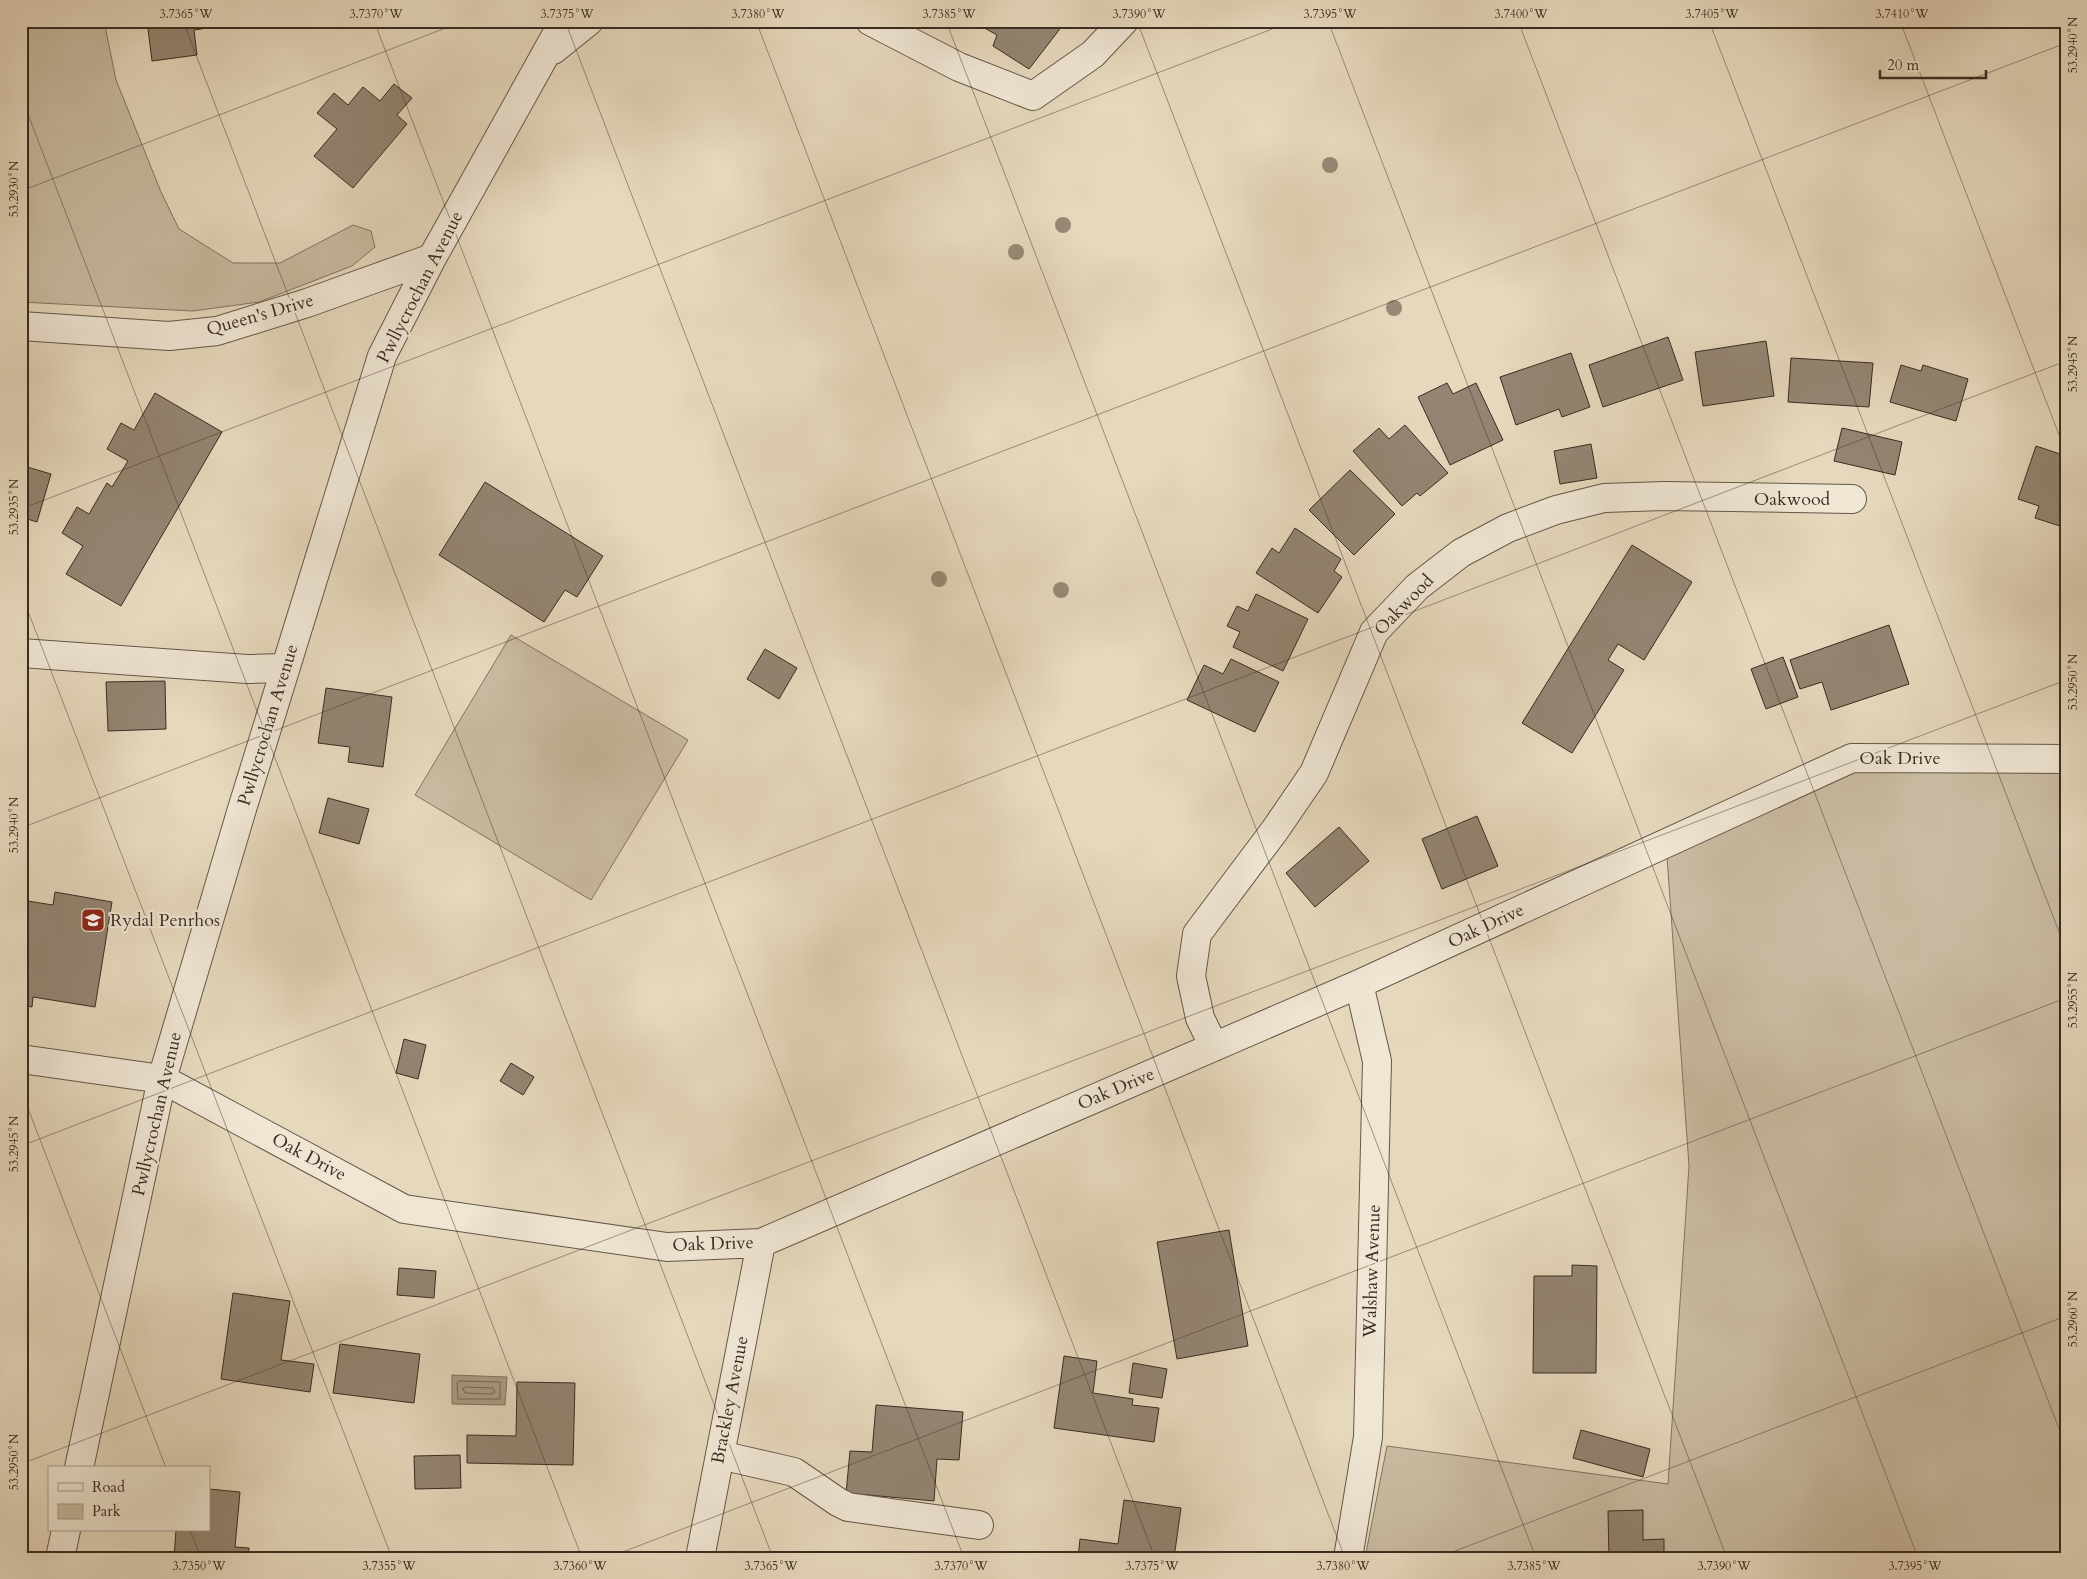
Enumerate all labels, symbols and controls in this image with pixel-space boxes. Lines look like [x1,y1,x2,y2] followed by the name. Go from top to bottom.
[159,6,213,22] text: 3.7365°W
[349,6,403,22] text: 3.7370°W
[540,6,594,22] text: 3.7375°W
[731,6,785,22] text: 3.7380°W
[922,6,976,22] text: 3.7385°W
[1112,6,1166,22] text: 3.7390°W
[1303,6,1357,22] text: 3.7395°W
[1494,6,1548,22] text: 3.7400°W
[1685,6,1739,22] text: 3.7405°W
[1875,6,1929,22] text: 3.7410°W
[2065,16,2081,73] text: 53.2940°N
[1880,48,1986,80] scale bar
[1887,55,1919,75] text: 20 m
[6,160,22,217] text: 53.2930°N
[371,207,469,367] street label: Pwllycrochan Avenue
[203,288,317,342] street label: Queen's Drive
[2065,335,2081,392] text: 53.2945°N
[6,478,22,535] text: 53.2935°N
[1754,487,1831,512] street label: Oakwood
[1368,569,1440,641] street label: Oakwood
[232,641,304,809] street label: Pwllycrochan Avenue
[2065,653,2081,710] text: 53.2950°N
[1859,746,1941,771] street label: Oak Drive
[6,796,22,853] text: 53.2940°N
[1444,897,1528,955] street label: Oak Drive
[80,907,106,933] school or university icon: Rydal Penrhos
[110,908,220,933] place label: Rydal Penrhos
[2065,971,2081,1028] text: 53.2955°N
[126,1030,188,1198] street label: Pwllycrochan Avenue
[1074,1062,1158,1116] street label: Oak Drive
[6,1115,22,1172] text: 53.2945°N
[267,1127,351,1187] street label: Oak Drive
[1357,1204,1387,1339] street label: Walshaw Avenue
[672,1230,754,1258] street label: Oak Drive
[2065,1290,2081,1347] text: 53.2960°N
[705,1334,755,1466] street label: Brackley Avenue
[6,1433,22,1490] text: 53.2950°N
[48,1466,210,1532] legend
[92,1477,125,1497] text: Road
[92,1501,121,1521] text: Park
[172,1558,226,1574] text: 3.7350°W
[362,1558,416,1574] text: 3.7355°W
[553,1558,607,1574] text: 3.7360°W
[744,1558,798,1574] text: 3.7365°W
[934,1558,988,1574] text: 3.7370°W
[1125,1558,1179,1574] text: 3.7375°W
[1316,1558,1370,1574] text: 3.7380°W
[1507,1558,1561,1574] text: 3.7385°W
[1697,1558,1751,1574] text: 3.7390°W
[1888,1558,1942,1574] text: 3.7395°W

